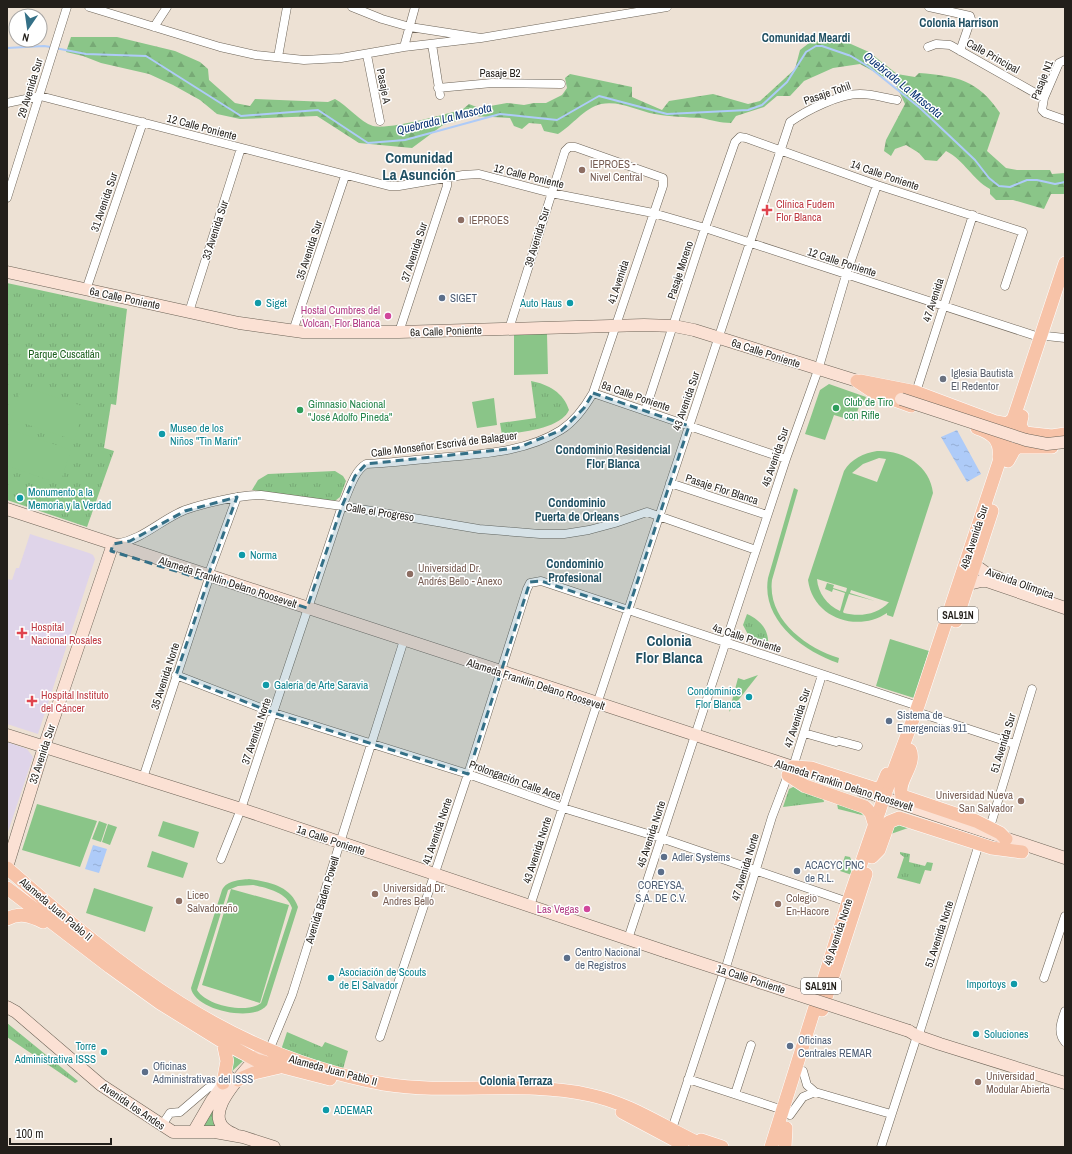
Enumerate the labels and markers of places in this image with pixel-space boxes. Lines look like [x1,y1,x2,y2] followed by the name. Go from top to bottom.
[590,157,642,184] place label: IEPROES - Nivel Central
[577,165,587,175] marker: IEPROES - Nivel Central
[776,197,835,224] place label: Clínica Fudem Flor Blanca
[761,204,773,216] marker: Clínica Fudem Flor Blanca
[469,213,509,227] place label: IEPROES
[456,215,466,225] marker: IEPROES
[450,291,478,305] place label: SIGET
[437,293,447,303] marker: SIGET
[266,296,288,310] place label: Siget
[519,296,562,310] place label: Auto Haus
[253,298,263,308] marker: Siget
[565,298,575,308] marker: Auto Haus
[301,303,380,330] place label: Hostal Cumbres del Volcan, Flor Blanca
[383,311,393,321] marker: Hostal Cumbres del Volcan, Flor Blanca
[951,366,1013,393] place label: Iglesia Bautista El Redentor
[938,374,948,384] marker: Iglesia Bautista El Redentor
[844,395,893,422] place label: Club de Tiro con Rifle
[308,397,392,424] place label: Gimnasio Nacional "José Adolfo Pineda"
[831,403,841,413] marker: Club de Tiro con Rifle
[295,405,305,415] marker: Gimnasio Nacional "José Adolfo Pineda"
[170,421,241,448] place label: Museo de los Niños "Tin Marín"
[157,429,167,439] marker: Museo de los Niños "Tin Marín"
[28,485,111,512] place label: Monumento a la Memoria y la Verdad
[15,493,25,503] marker: Monumento a la Memoria y la Verdad
[250,548,277,562] place label: Norma
[237,550,247,560] marker: Norma
[417,561,502,588] place label: Universidad Dr. Andrés Bello - Anexo
[405,569,415,579] marker: Universidad Dr. Andrés Bello - Anexo
[31,620,102,647] place label: Hospital Nacional Rosales
[16,627,28,639] marker: Hospital Nacional Rosales
[274,678,368,692] place label: Galería de Arte Saravia
[261,680,271,690] marker: Galería de Arte Saravia
[687,684,741,711] place label: Condominios Flor Blanca
[41,688,109,715] place label: Hospital Instituto del Cáncer
[744,692,754,702] marker: Condominios Flor Blanca
[26,695,38,707] marker: Hospital Instituto del Cáncer
[897,708,967,735] place label: Sistema de Emergencias 911
[884,716,894,726] marker: Sistema de Emergencias 911
[936,788,1013,815] place label: Universidad Nueva San Salvador
[1016,796,1026,806] marker: Universidad Nueva San Salvador
[671,850,731,864] place label: Adler Systems
[659,852,669,862] marker: Adler Systems
[804,858,865,885] place label: ACACYC PNC de R.L.
[792,866,802,876] marker: ACACYC PNC de R.L.
[656,867,666,877] marker: COREYSA, S.A. DE C.V.
[635,878,687,905] place label: COREYSA, S.A. DE C.V.
[382,881,446,908] place label: Universidad Dr. Andres Bello
[187,888,238,915] place label: Liceo Salvadoreño
[370,889,380,899] marker: Universidad Dr. Andres Bello
[786,891,829,918] place label: Colegio En-Hacore
[174,896,184,906] marker: Liceo Salvadoreño
[773,899,783,909] marker: Colegio En-Hacore
[537,902,579,916] place label: Las Vegas
[582,904,592,914] marker: Las Vegas
[575,945,640,972] place label: Centro Nacional de Registros
[562,953,572,963] marker: Centro Nacional de Registros
[338,965,427,992] place label: Asociación de Scouts de El Salvador
[326,973,336,983] marker: Asociación de Scouts de El Salvador
[966,977,1006,991] place label: Importoys
[1009,979,1019,989] marker: Importoys
[984,1027,1029,1041] place label: Soluciones
[971,1029,981,1039] marker: Soluciones
[798,1033,872,1060] place label: Oficinas Centrales REMAR
[14,1039,96,1066] place label: Torre Administrativa ISSS
[785,1041,795,1051] marker: Oficinas Centrales REMAR
[99,1047,109,1057] marker: Torre Administrativa ISSS
[152,1059,253,1086] place label: Oficinas Administrativas del ISSS
[140,1067,150,1077] marker: Oficinas Administrativas del ISSS
[986,1069,1050,1096] place label: Universidad Modular Abierta
[973,1077,983,1087] marker: Universidad Modular Abierta
[333,1103,373,1117] place label: ADEMAR
[321,1105,331,1115] marker: ADEMAR

